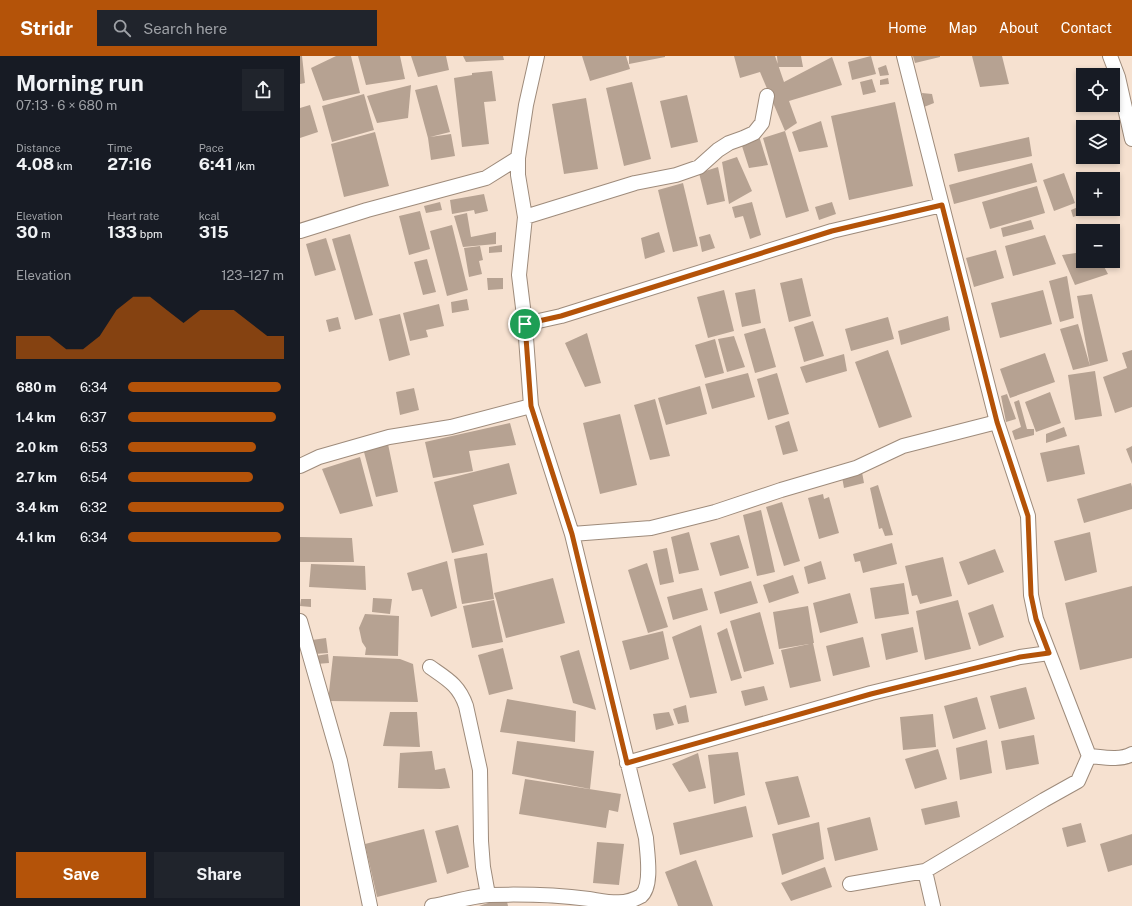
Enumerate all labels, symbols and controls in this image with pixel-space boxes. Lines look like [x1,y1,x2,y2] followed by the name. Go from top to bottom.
[97,10,377,46] search box
[20,17,73,39] text: Stridr
[111,17,133,39] icon: search
[143,20,227,37] text: Search here
[888,20,927,36] text: Home
[949,20,977,36] text: Map
[999,20,1039,36] text: About
[1061,20,1112,36] text: Contact
[1076,68,1120,268] map controls
[1076,68,1120,112] button: locate
[242,69,284,111] button: share
[16,70,144,96] text: Morning run
[16,98,117,113] text: 07:13 · 6 × 680 m
[1076,120,1120,164] button: layers
[16,142,61,154] text: Distance
[107,142,132,154] text: Time
[199,142,224,154] text: Pace
[16,154,54,174] text: 4.08
[107,154,152,174] text: 27:16
[199,154,233,174] text: 6:41
[54,160,72,172] text: km
[233,160,255,172] text: /km
[1076,172,1120,216] button: +
[16,210,63,222] text: Elevation
[107,210,159,222] text: Heart rate
[199,210,220,222] text: kcal
[16,222,38,242] text: 30
[107,222,137,242] text: 133
[199,222,229,242] text: 315
[1076,224,1120,268] button: −
[38,228,50,240] text: m
[137,228,162,240] text: bpm
[16,268,71,283] text: Elevation
[221,268,284,283] text: 123–127 m
[508,307,542,341] pin
[514,313,536,335] icon: arrive
[16,380,56,395] text: 680 m
[80,380,107,395] text: 6:34
[16,410,56,425] text: 1.4 km
[80,410,107,425] text: 6:37
[16,440,58,455] text: 2.0 km
[80,440,108,455] text: 6:53
[16,470,57,485] text: 2.7 km
[80,470,108,485] text: 6:54
[16,500,59,515] text: 3.4 km
[80,500,107,515] text: 6:32
[16,530,56,545] text: 4.1 km
[80,530,107,545] text: 6:34
[16,852,146,898] button: Save
[154,852,284,898] button: Share

